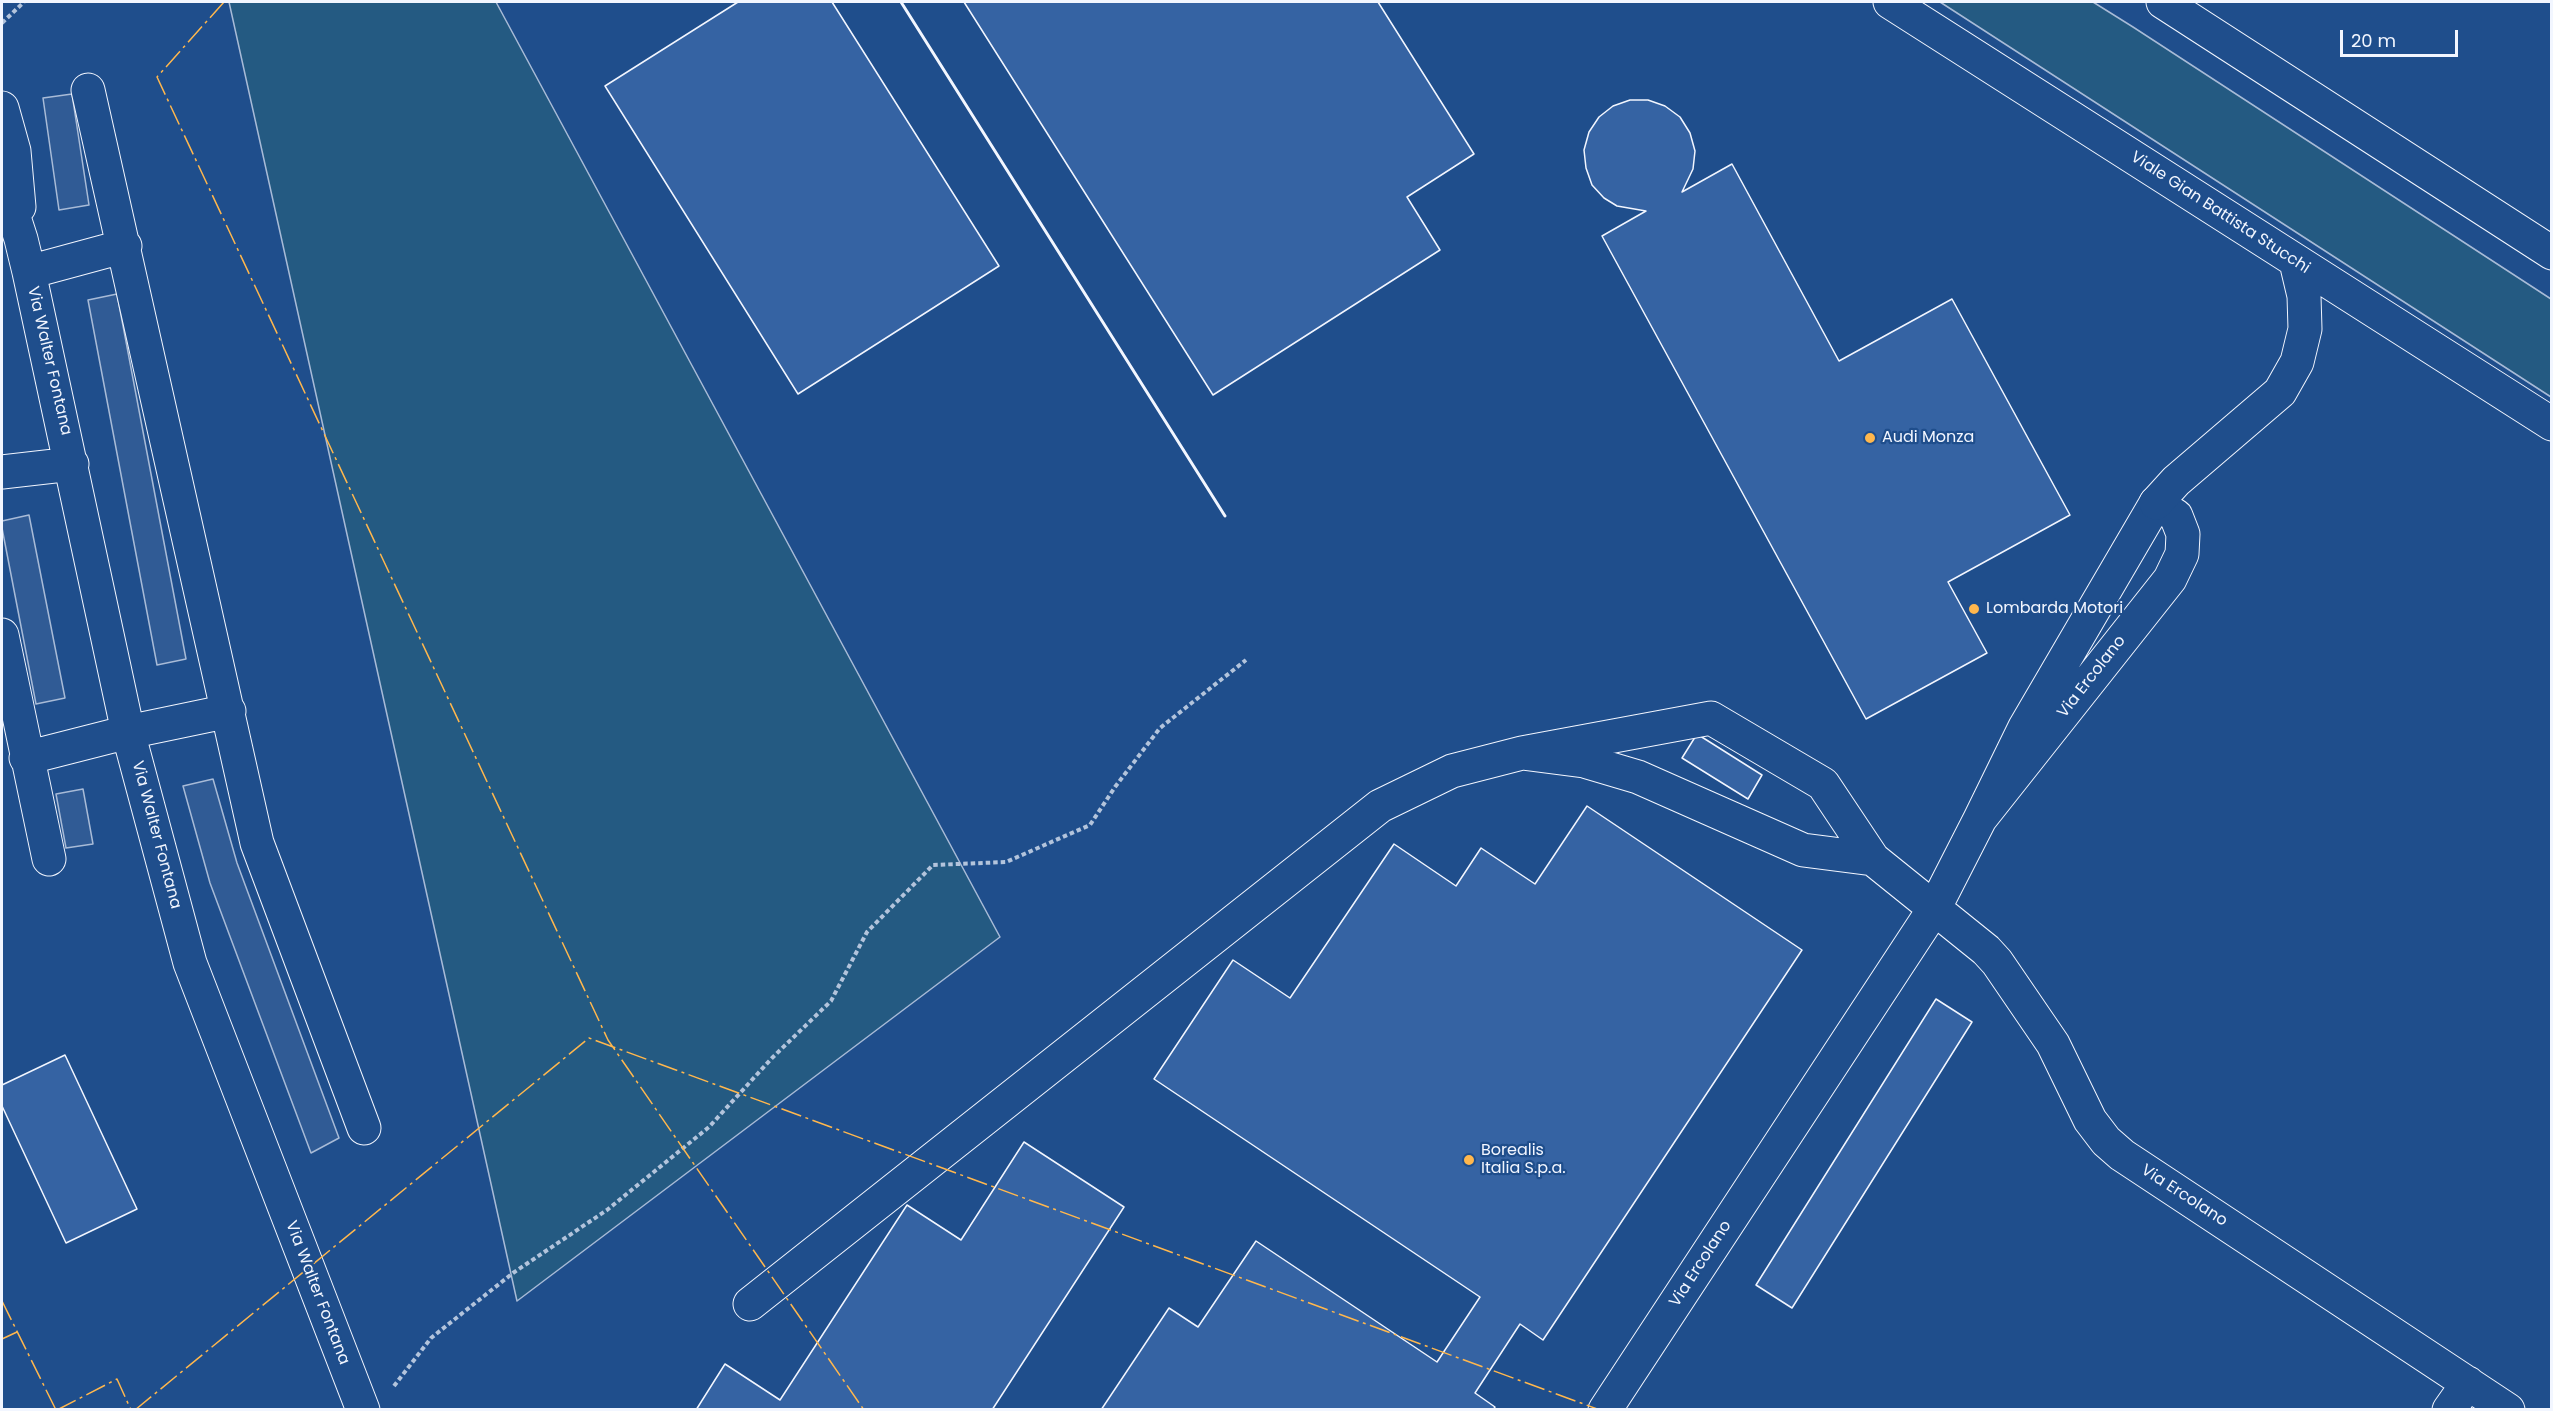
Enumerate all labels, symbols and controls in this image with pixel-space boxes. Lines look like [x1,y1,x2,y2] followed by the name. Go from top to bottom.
[2343,18,2462,56] scale bar
[2351,28,2396,53] text: 20 m
[2127,148,2313,278] street label: Viale Gian Battista Stucchi
[23,285,75,437] street label: Via Walter Fontana
[1882,428,1974,448] place label: Audi Monza
[1863,431,1877,445] marker: Audi Monza
[1986,599,2123,619] place label: Lombarda Motori
[1967,602,1981,616] marker: Lombarda Motori
[2054,632,2130,722] street label: Via Ercolano
[127,759,185,911] street label: Via Walter Fontana
[1481,1141,1566,1179] place label: Borealis Italia S.p.a.
[1462,1153,1476,1167] marker: Borealis Italia S.p.a.
[2137,1161,2231,1231] street label: Via Ercolano
[1666,1217,1736,1311] street label: Via Ercolano
[281,1218,353,1368] street label: Via Walter Fontana

